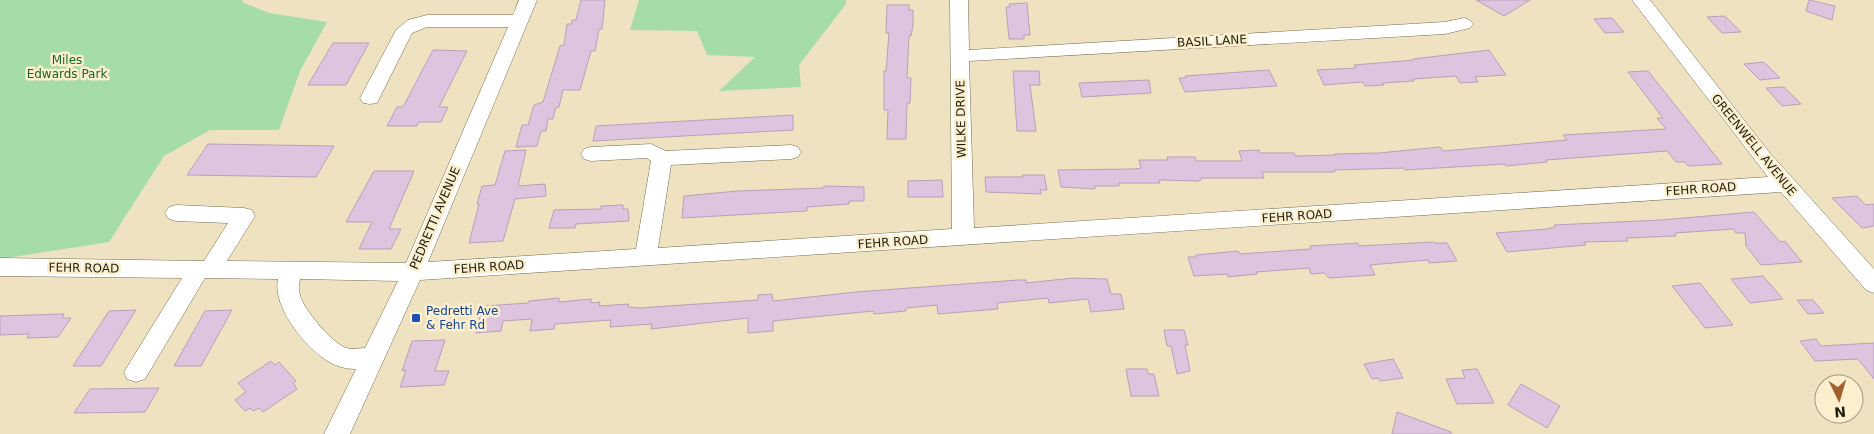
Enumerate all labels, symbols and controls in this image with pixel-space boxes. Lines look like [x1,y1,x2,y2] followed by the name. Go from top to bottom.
[1177,32,1247,50] street label: BASIL LANE
[27,53,107,81] park label: Miles Edwards Park
[953,80,969,158] street label: WILKE DRIVE
[1709,91,1799,199] street label: GREENWELL AVENUE
[407,164,463,272] street label: PEDRETTI AVENUE
[1665,180,1737,198] street label: FEHR ROAD
[1261,207,1333,225] street label: FEHR ROAD
[857,233,929,251] street label: FEHR ROAD
[453,258,525,276] street label: FEHR ROAD
[49,260,119,276] street label: FEHR ROAD
[426,304,498,332] place label: Pedretti Ave & Fehr Rd
[410,312,422,324] marker: Pedretti Ave & Fehr Rd
[1814,374,1864,424] north arrow
[1834,403,1847,420] text: N

